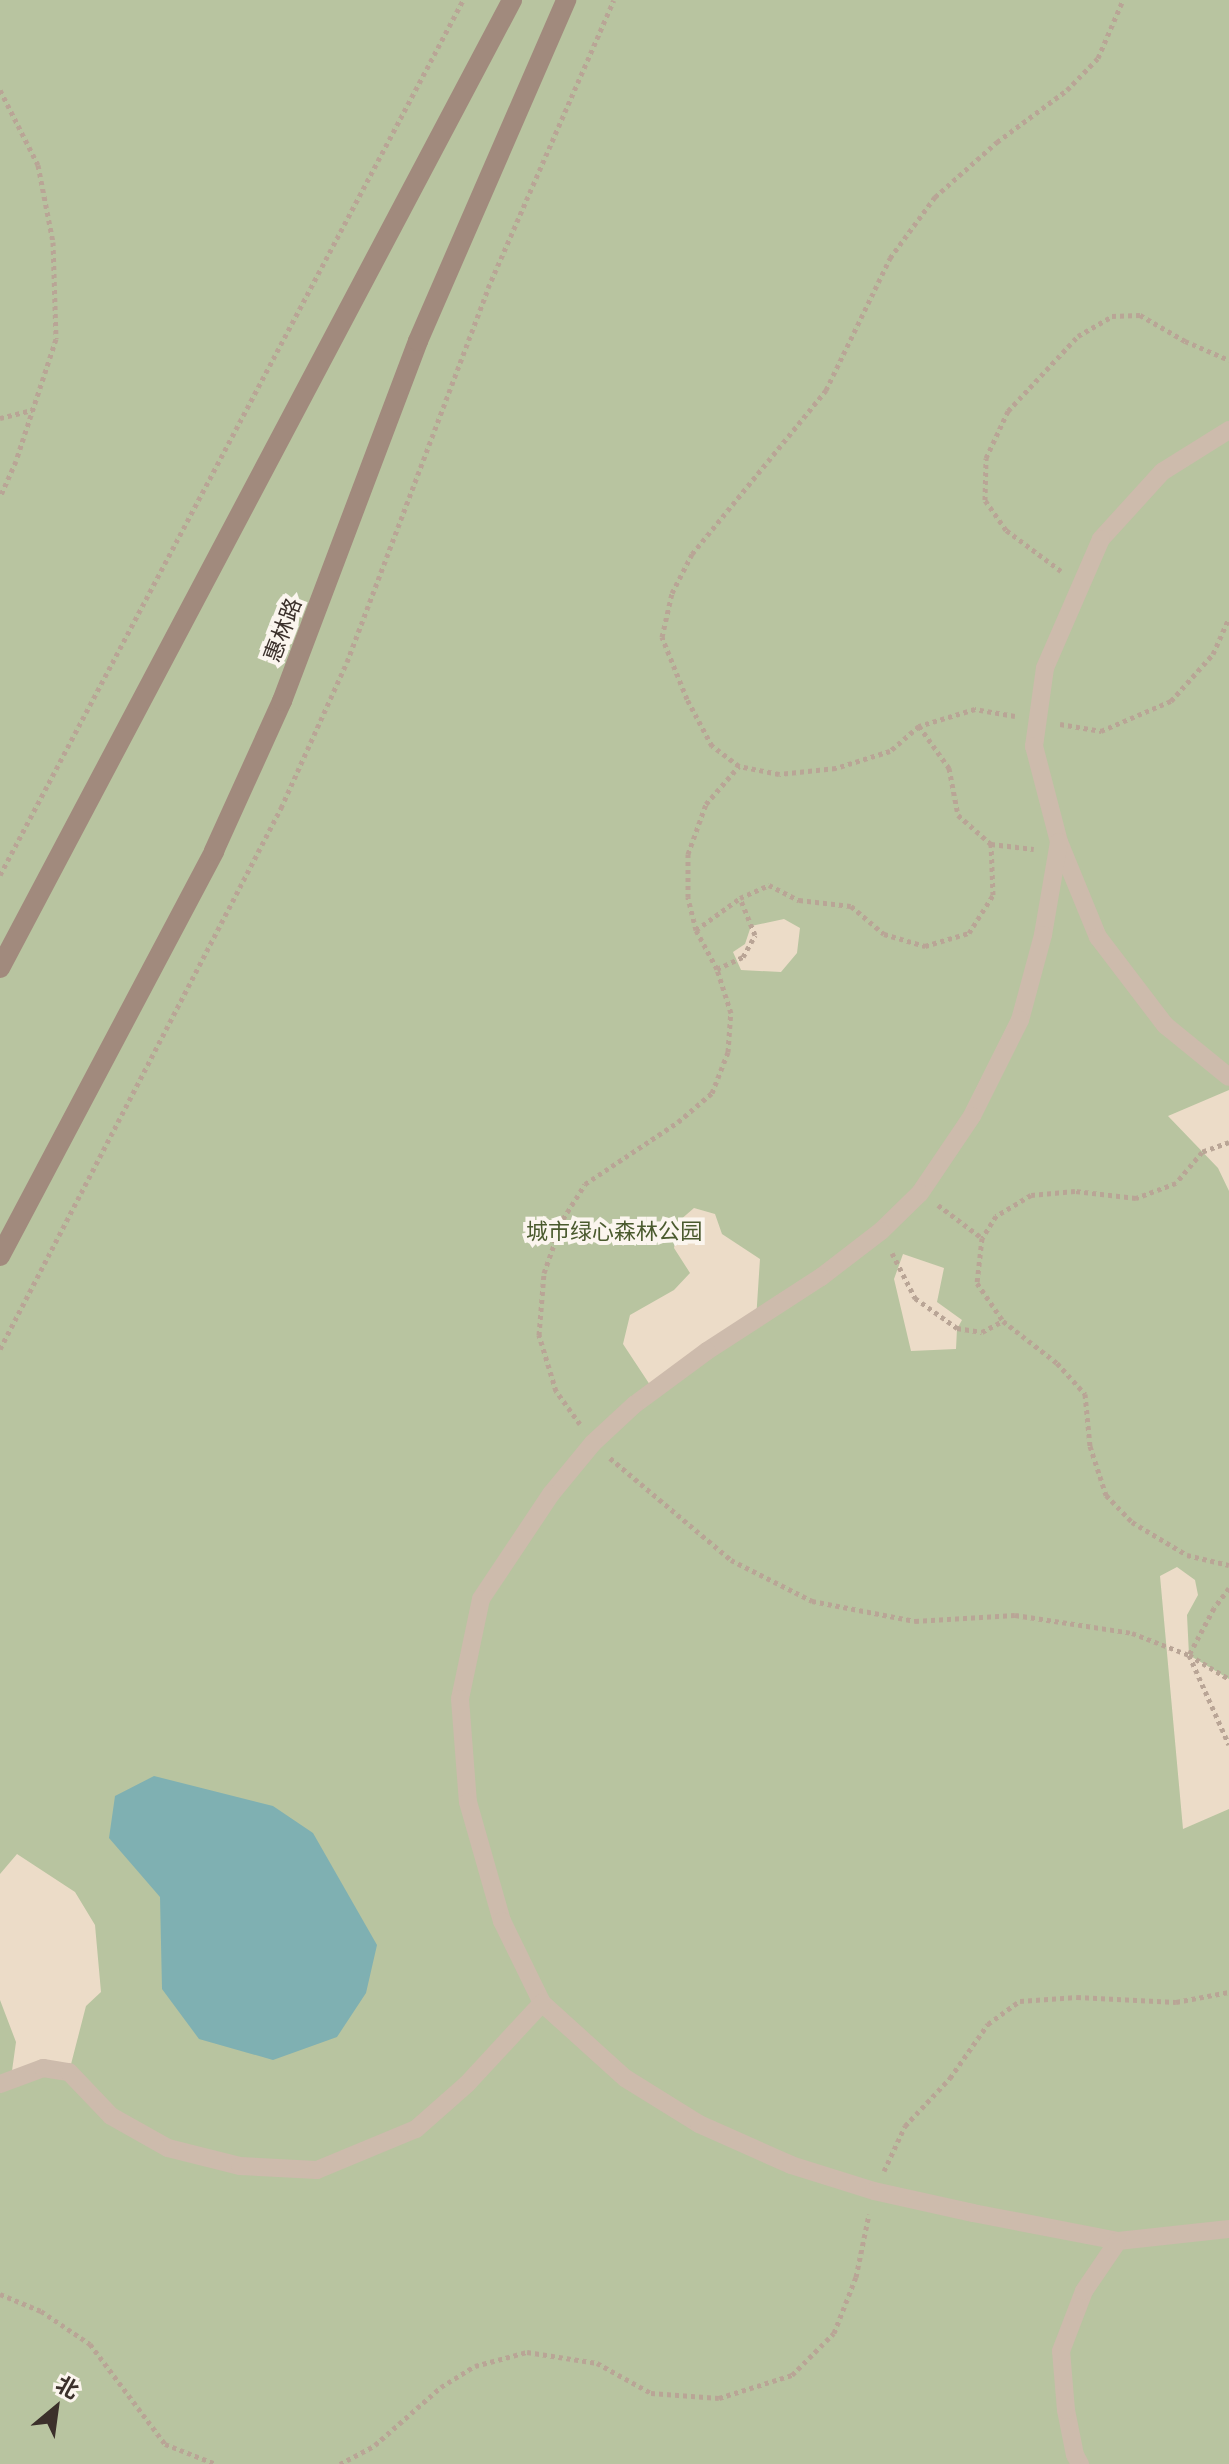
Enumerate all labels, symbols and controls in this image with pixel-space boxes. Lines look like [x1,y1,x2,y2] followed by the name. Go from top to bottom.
[259,594,307,666] street label: 惠林路
[526,1219,702,1245] park label: 城市绿心森林公园
[16,2368,96,2448] north arrow
[51,2369,85,2405] text: 北

